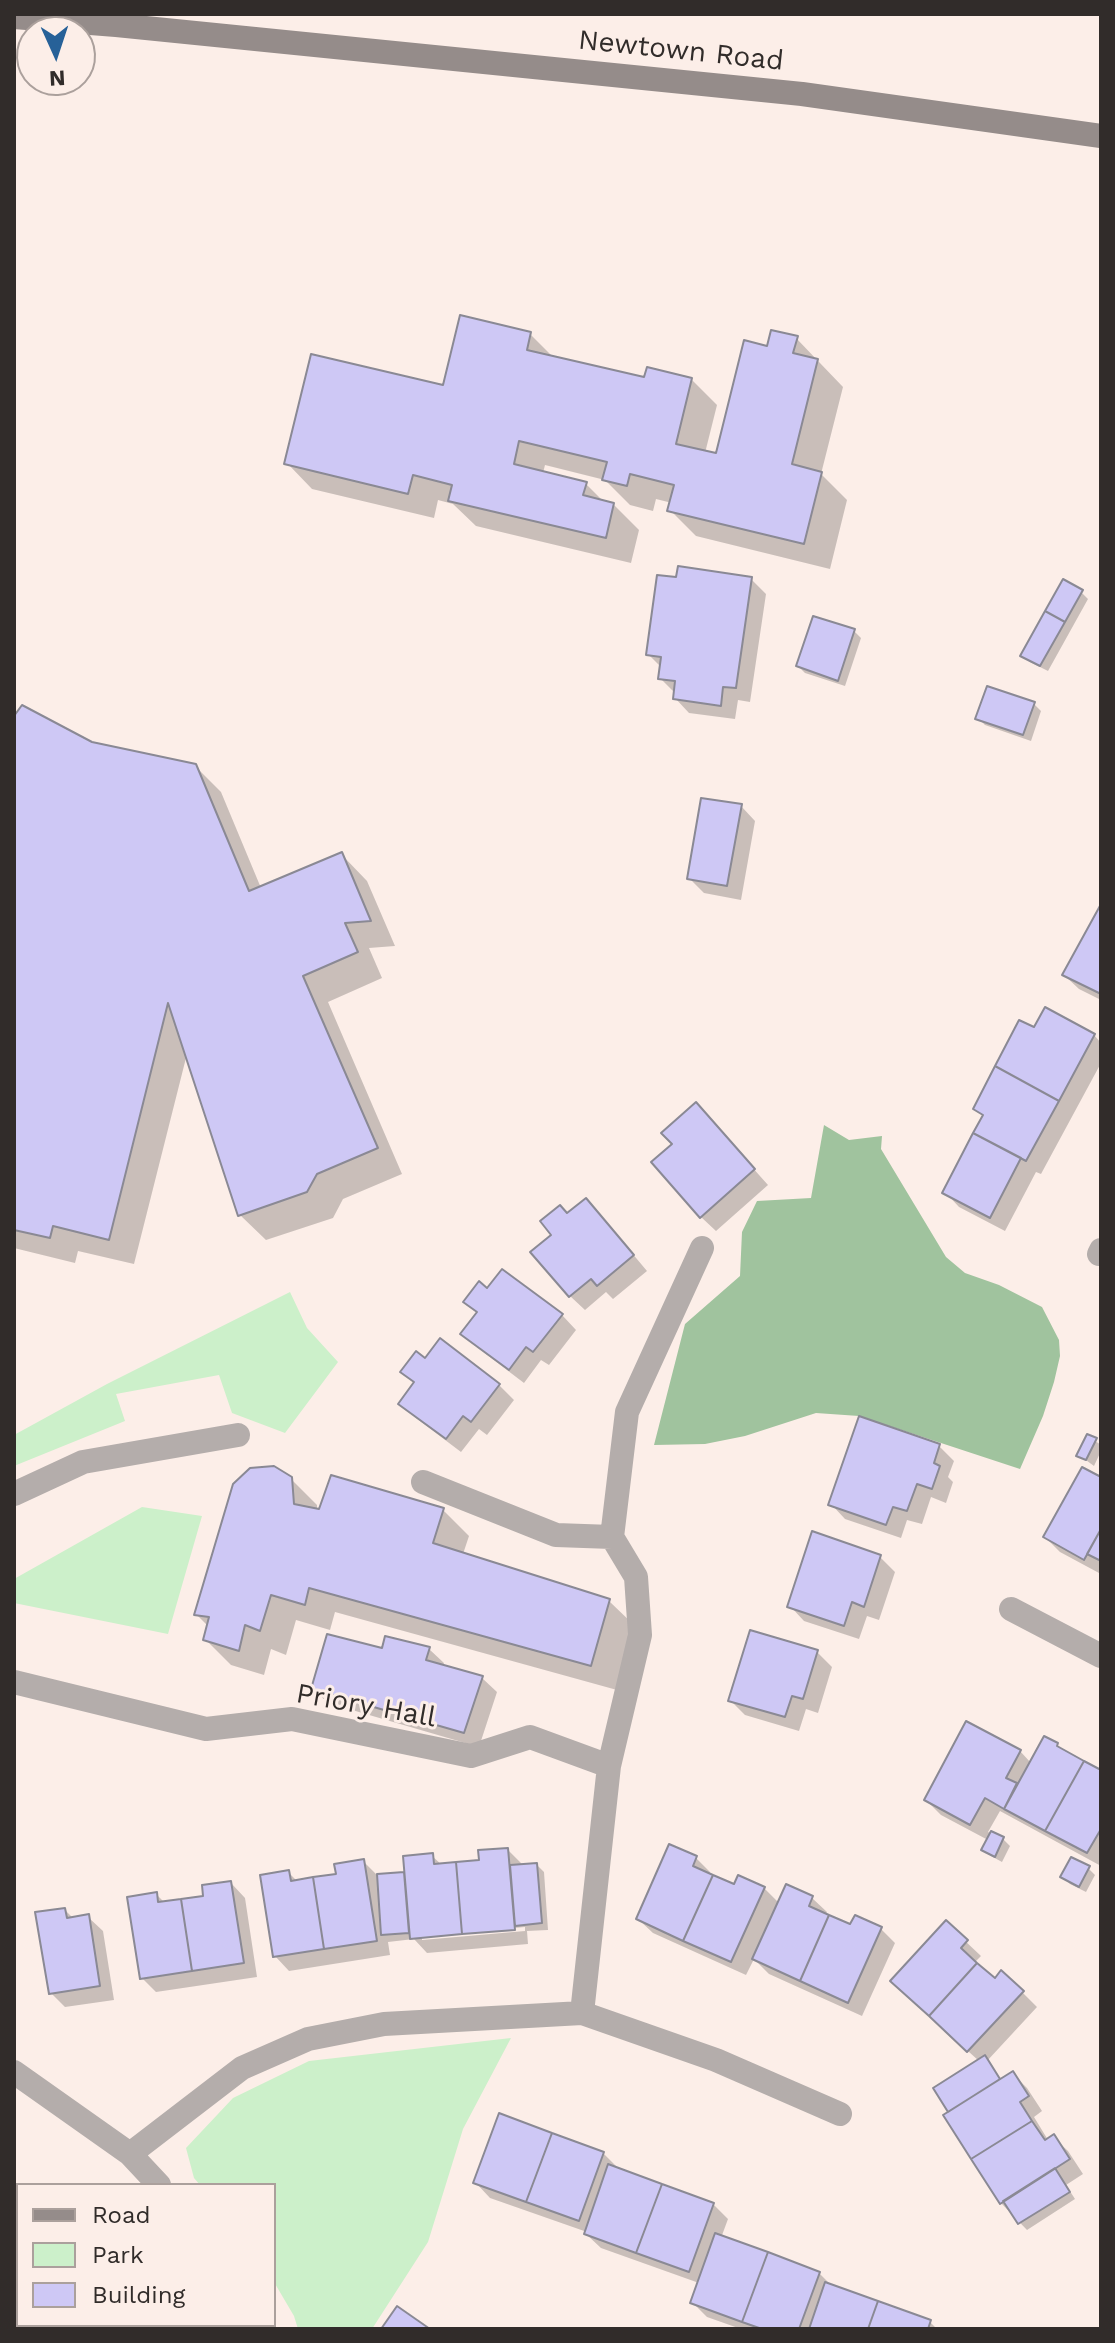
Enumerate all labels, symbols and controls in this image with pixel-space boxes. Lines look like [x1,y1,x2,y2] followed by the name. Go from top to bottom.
[16,16,96,96] north arrow
[577,24,785,78] street label: Newtown Road
[48,66,66,91] text: N
[293,1677,439,1735] street label: Priory Hall
[16,2183,276,2327] legend
[92,2201,151,2229] text: Road
[92,2241,144,2269] text: Park
[92,2281,185,2309] text: Building

